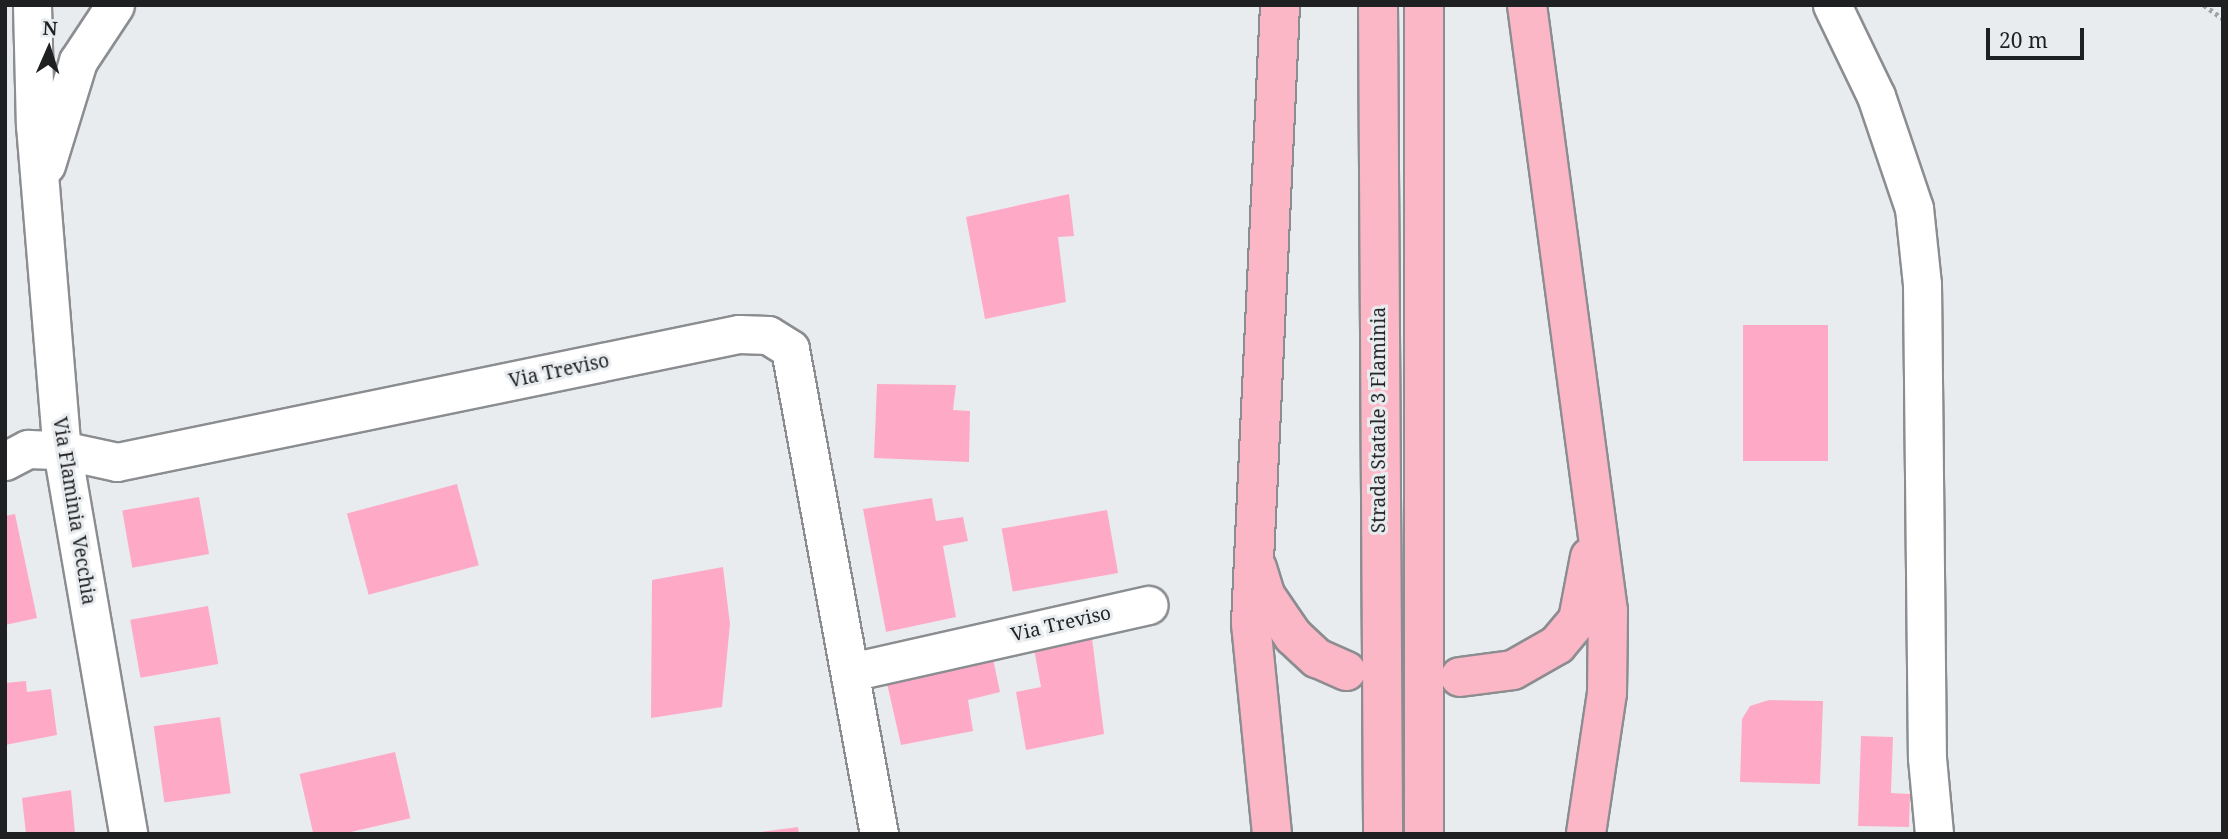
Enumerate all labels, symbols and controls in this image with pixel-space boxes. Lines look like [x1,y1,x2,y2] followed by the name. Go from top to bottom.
[14,14,84,84] north arrow
[1990,14,2088,58] scale bar
[42,15,58,41] text: N
[1999,26,2048,54] text: 20 m
[1368,307,1390,533] street label: Strada Statale 3 Flaminia
[507,349,611,393] street label: Via Treviso
[48,416,100,606] street label: Via Flaminia Vecchia
[1009,601,1113,647] street label: Via Treviso

